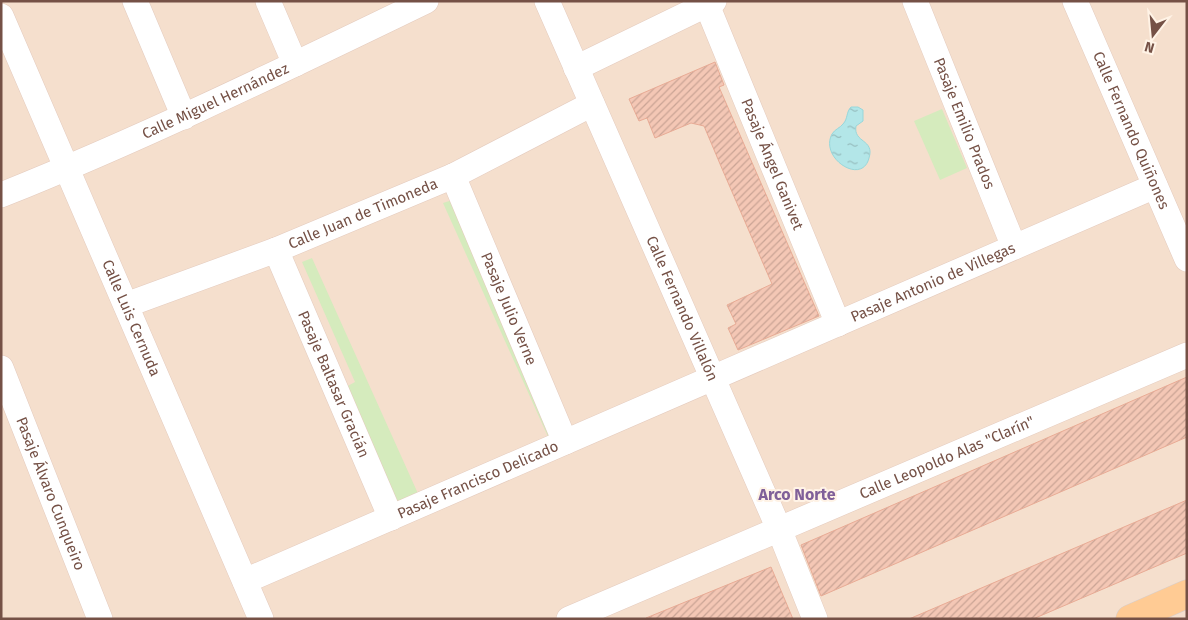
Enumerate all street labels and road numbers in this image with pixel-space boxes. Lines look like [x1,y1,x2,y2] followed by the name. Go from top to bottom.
[1089,49,1173,212] street label: Calle Fernando Quiñones
[930,55,999,192] street label: Pasaje Emilio Prados
[139,59,292,143] street label: Calle Miguel Hernández
[737,96,808,233] street label: Pasaje Ángel Ganivet
[285,174,440,253] street label: Calle Juan de Timoneda
[642,233,722,384] street label: Calle Fernando Villalón
[848,239,1018,326] street label: Pasaje Antonio de Villegas
[477,250,541,368] street label: Pasaje Julio Verne
[98,257,164,379] street label: Calle Luis Cernuda
[294,308,373,460] street label: Pasaje Baltasar Gracián
[857,412,1037,503] street label: Calle Leopoldo Alas "Clarín"
[12,414,89,573] street label: Pasaje Álvaro Cunqueiro
[395,437,561,523] street label: Pasaje Francisco Delicado

